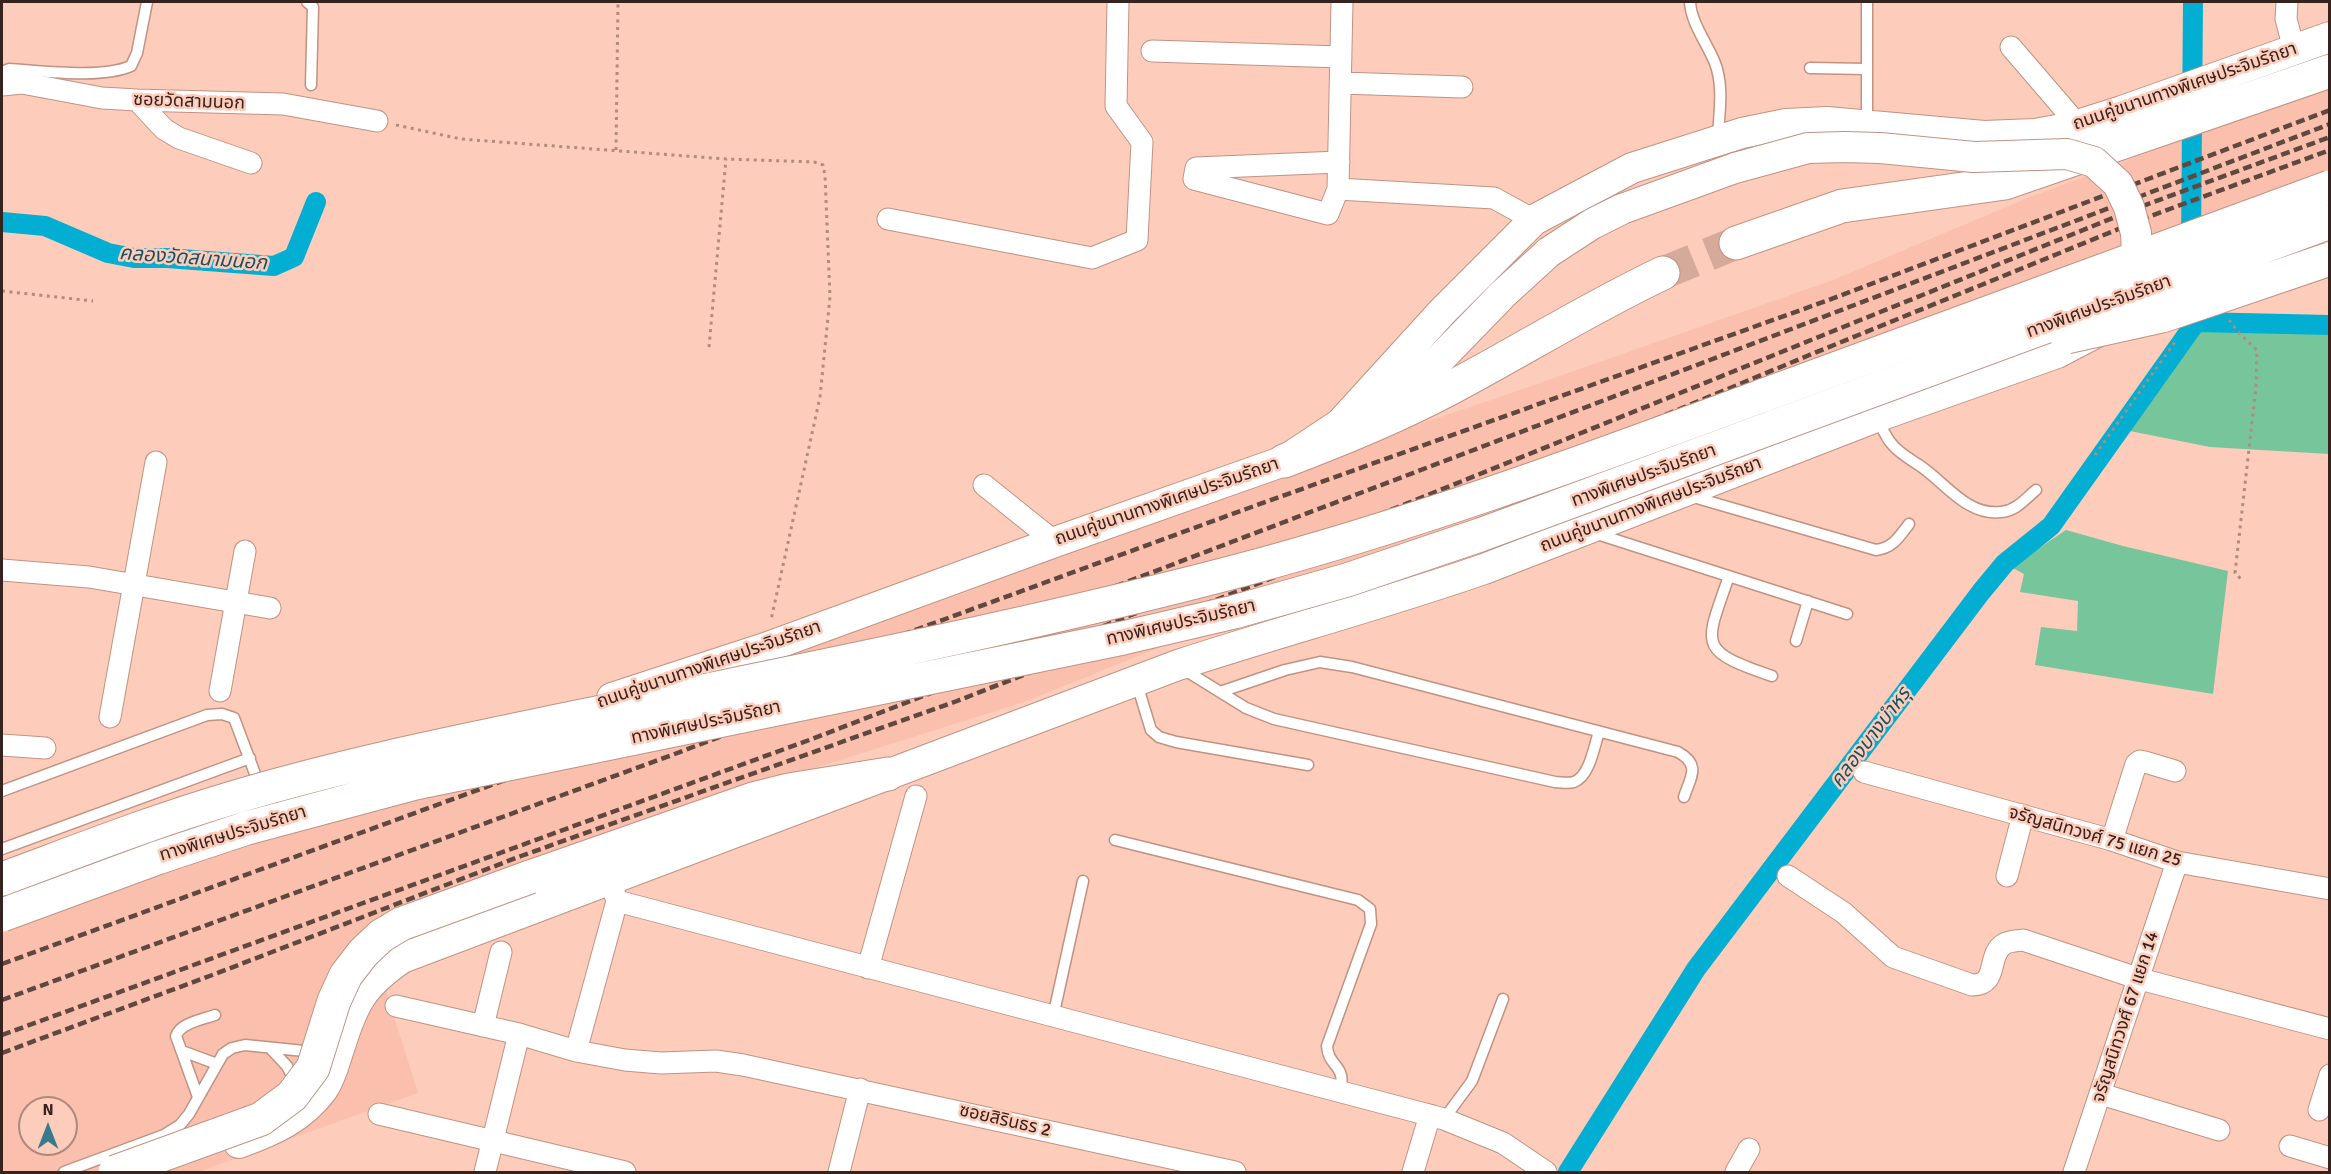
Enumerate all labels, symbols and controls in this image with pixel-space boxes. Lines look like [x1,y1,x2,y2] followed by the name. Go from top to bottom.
[2070,38,2300,136] street label: ถนนคู่ขนานทางพิเศษประจิมรัถยา
[133,89,245,115] street label: ซอยวัดสามนอก
[118,242,268,276] water label: คลองวัดสนามนอก
[2024,271,2174,343] street label: ทางพิเศษประจิมรัถยา
[1569,440,1719,512] street label: ทางพิเศษประจิมรัถยา
[1052,453,1282,551] street label: ถนนคู่ขนานทางพิเศษประจิมรัถยา
[1537,453,1765,557] street label: ถนนคู่ขนานทางพิเศษประจิมรัถยา
[1104,595,1258,651] street label: ทางพิเศษประจิมรัถยา
[594,616,824,714] street label: ถนนคู่ขนานทางพิเศษประจิมรัถยา
[1826,683,1916,793] water label: คลองบางบำหรุ
[629,697,783,749] street label: ทางพิเศษประจิมรัถยา
[157,801,309,867] street label: ทางพิเศษประจิมรัถยา
[2006,802,2184,872] street label: จรัญสนิทวงศ์ 75 แยก 25
[2088,929,2164,1105] street label: จรัญสนิทวงศ์ 67 แยก 14
[18,1096,78,1156] north arrow
[42,1100,54,1120] text: N
[957,1100,1053,1142] street label: ซอยสิรินธร 2

